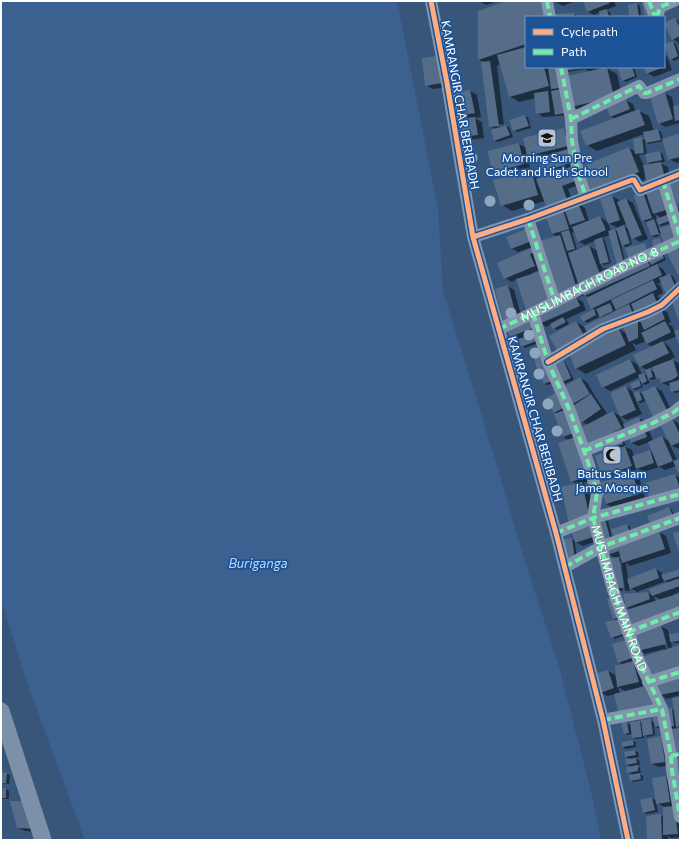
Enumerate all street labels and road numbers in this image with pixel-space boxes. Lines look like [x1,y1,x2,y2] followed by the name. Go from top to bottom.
[439,19,483,191] street label: KAMRANGIR CHAR BERIBADH
[518,244,661,324] street label: MUSLIMBAGH ROAD NO. 8
[506,334,566,503] street label: KAMRANGIR CHAR BERIBADH
[589,523,651,674] street label: MUSLIMBAGH MAIN ROAD

